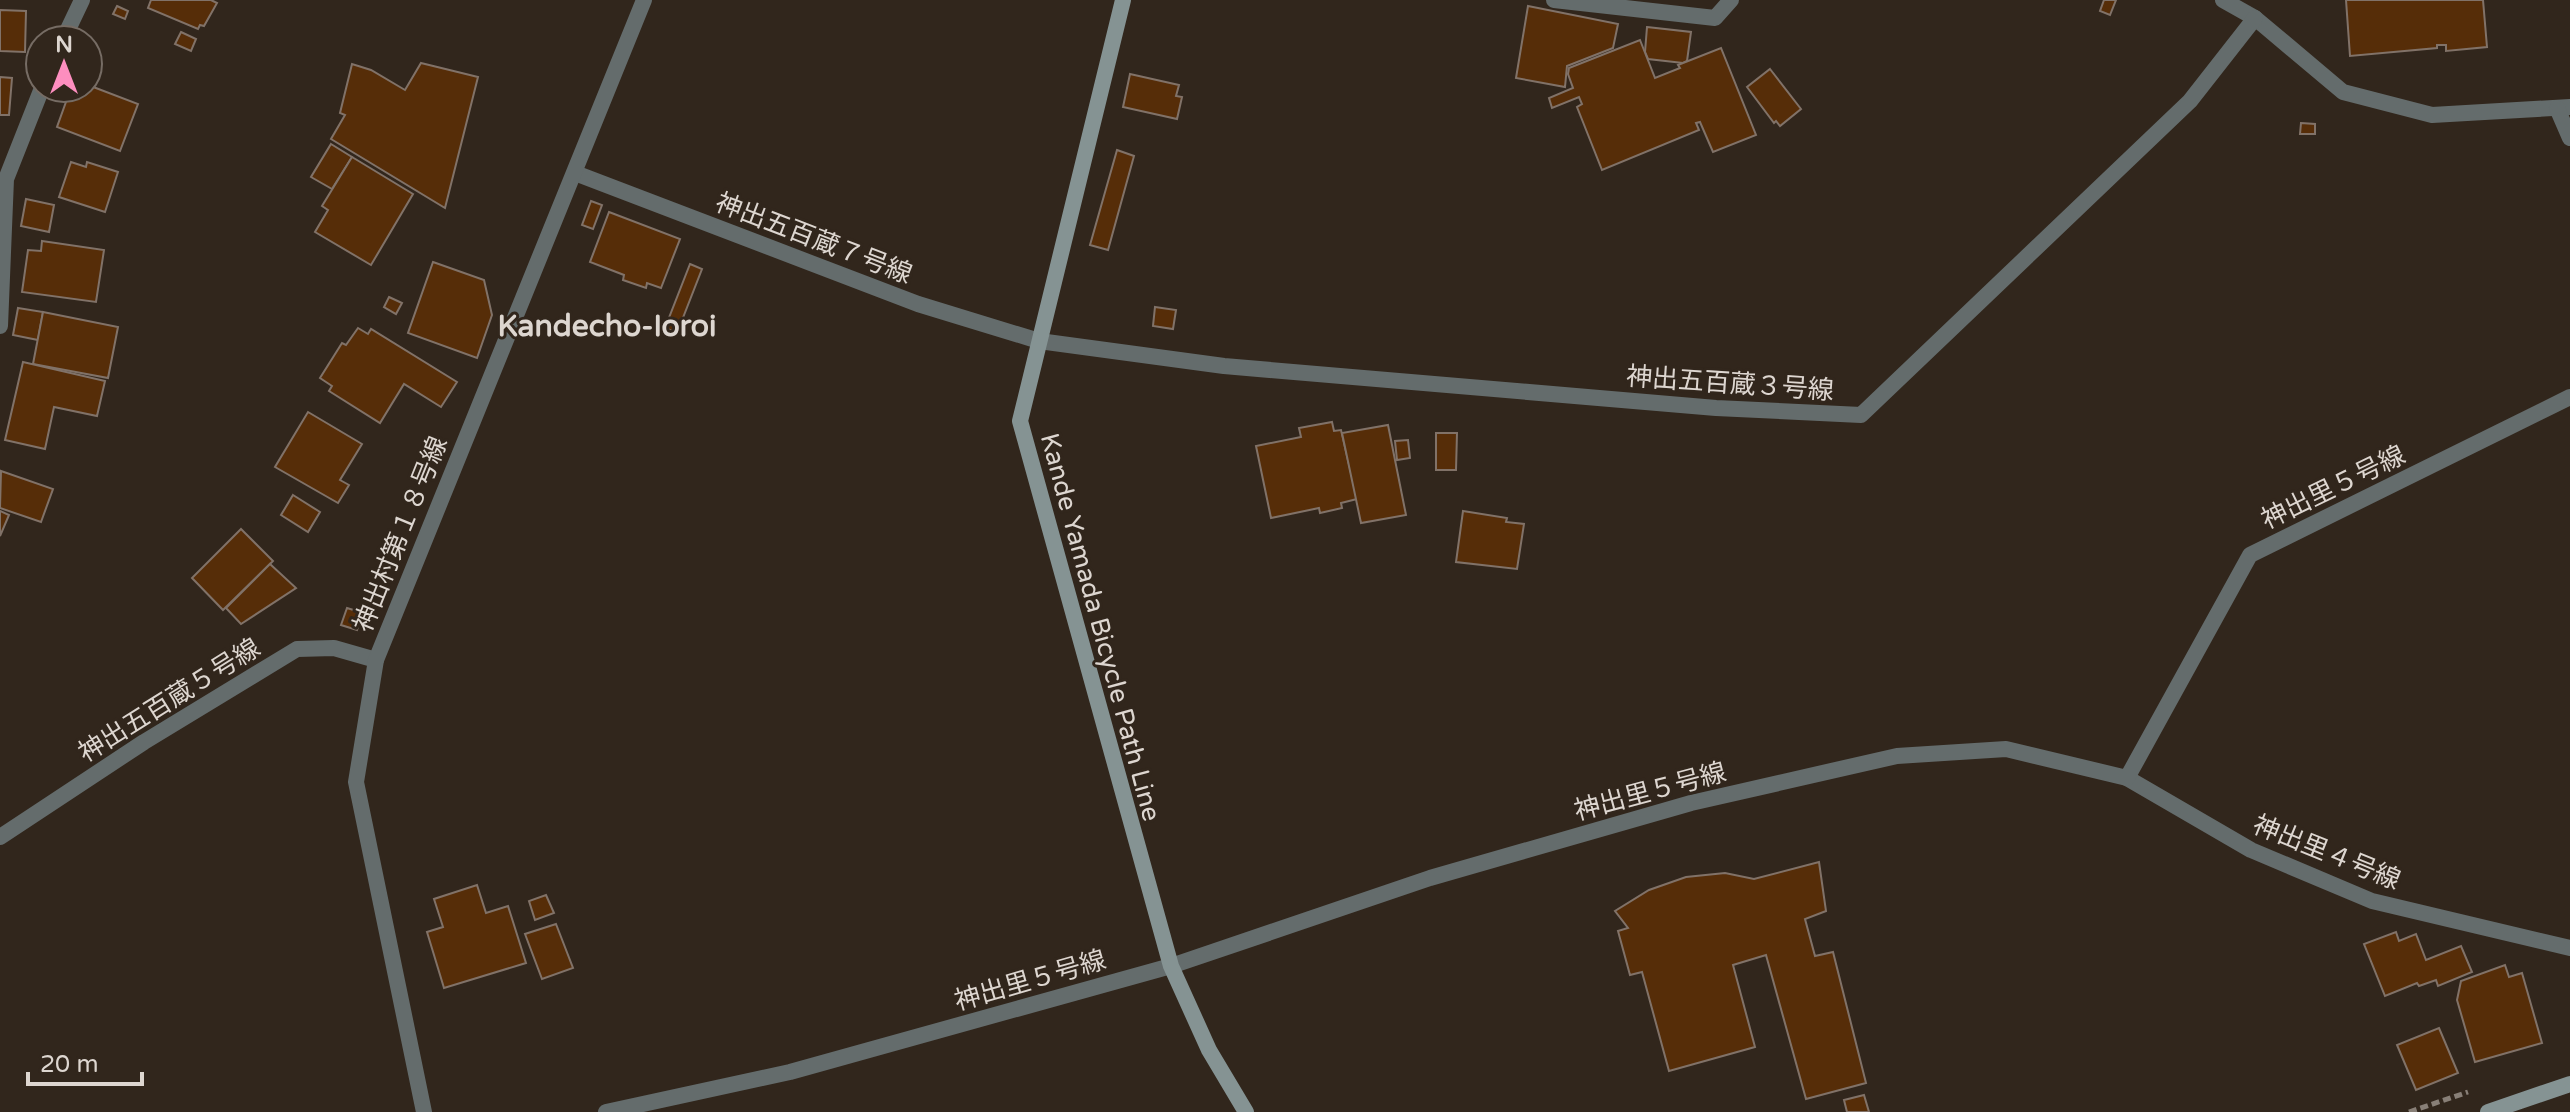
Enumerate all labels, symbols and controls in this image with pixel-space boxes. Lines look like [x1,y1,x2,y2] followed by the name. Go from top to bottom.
[24,24,104,104] north arrow
[55,32,73,58] text: N
[711,187,916,290] street label: 神出五百蔵７号線
[498,308,717,345] district label: Kandecho-Ioroi
[1625,361,1835,406] street label: 神出五百蔵３号線
[1034,430,1167,825] street label: Kande Yamada Bicycle Path Line
[347,432,454,636] street label: 神出村第１８号線
[2256,439,2410,536] street label: 神出里５号線
[73,632,266,769] street label: 神出五百蔵５号線
[1571,756,1729,827] street label: 神出里５号線
[2249,809,2405,896] street label: 神出里４号線
[951,944,1109,1017] street label: 神出里５号線
[28,1036,142,1086] scale bar
[40,1050,98,1079] text: 20 m

